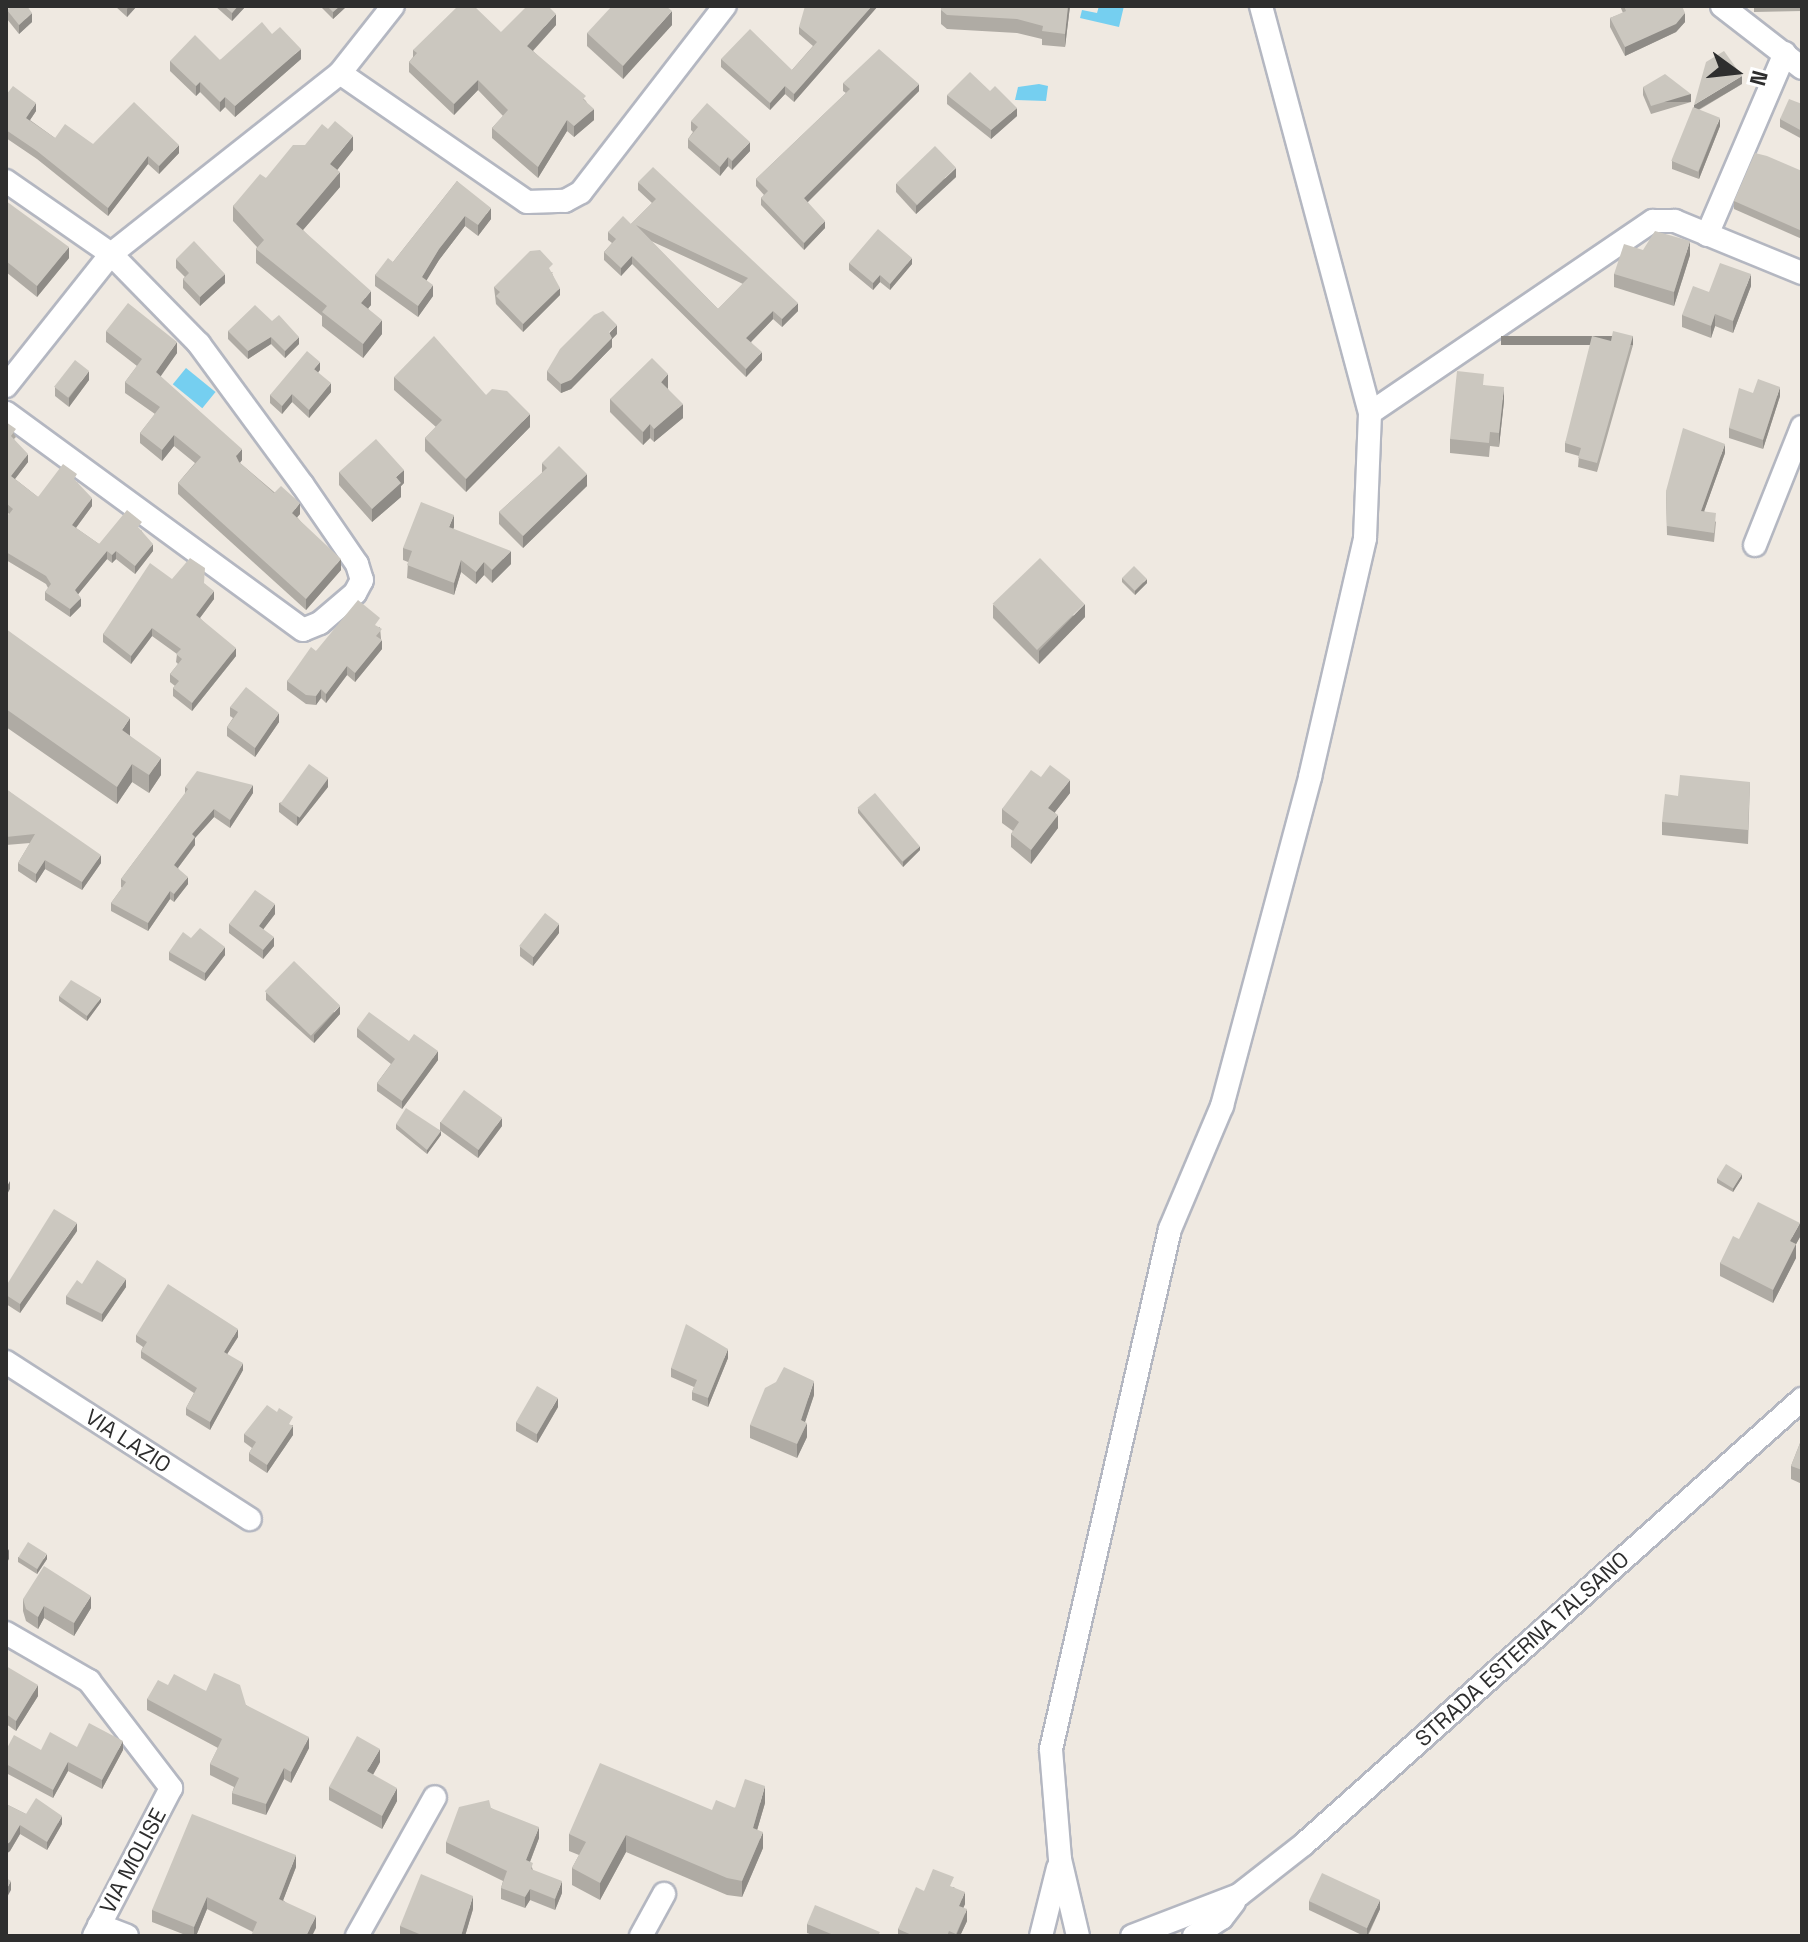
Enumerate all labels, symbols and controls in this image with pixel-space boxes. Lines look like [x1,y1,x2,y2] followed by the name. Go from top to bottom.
[1696,32,1776,112] north arrow
[1744,67,1775,89] text: N
[80,1403,176,1479] street label: VIA LAZIO
[1409,1546,1635,1752] street label: STRADA ESTERNA TALSANO
[94,1804,172,1918] street label: VIA MOLISE

